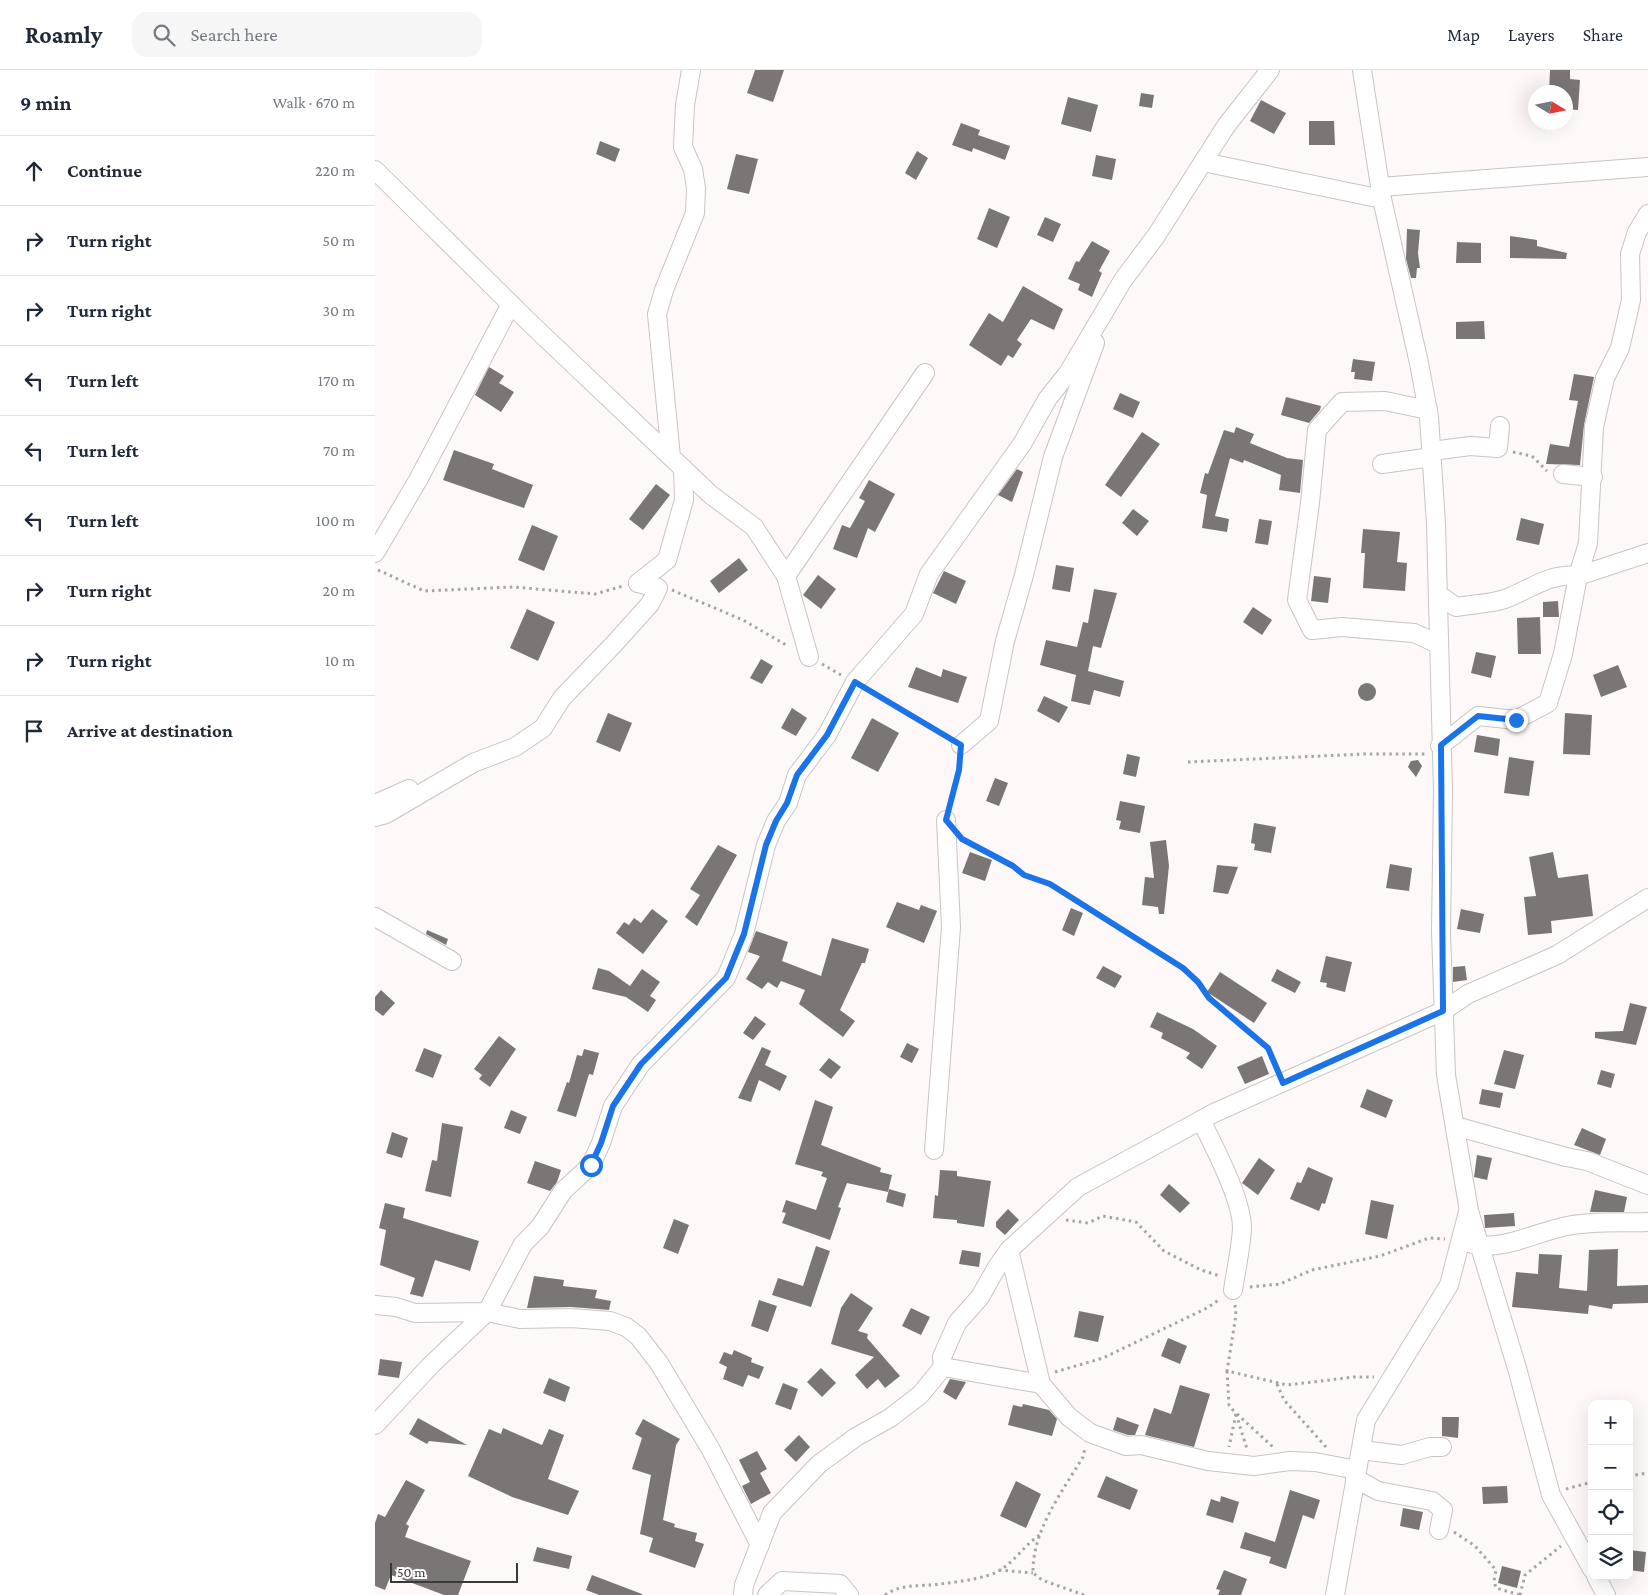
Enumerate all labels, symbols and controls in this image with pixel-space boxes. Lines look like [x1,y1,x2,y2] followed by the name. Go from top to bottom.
[132,12,482,57] search box
[25,21,102,48] text: Roamly
[150,21,178,49] icon: search
[190,24,278,45] text: Search here
[1447,25,1480,45] text: Map
[1508,25,1555,45] text: Layers
[1583,25,1623,45] text: Share
[1528,85,1573,130] north arrow
[20,91,71,115] text: 9 min
[272,94,355,111] text: Walk · 670 m
[20,157,48,185] icon: ahead
[67,160,142,181] text: Continue
[315,162,355,179] text: 220 m
[20,227,48,255] icon: right
[67,230,152,251] text: Turn right
[323,232,355,249] text: 50 m
[20,297,48,325] icon: right
[67,300,152,321] text: Turn right
[323,302,355,319] text: 30 m
[20,367,48,395] icon: left
[67,370,139,391] text: Turn left
[318,372,355,389] text: 170 m
[20,437,48,465] icon: left
[67,440,139,461] text: Turn left
[323,442,355,459] text: 70 m
[20,507,48,535] icon: left
[67,510,139,531] text: Turn left
[316,512,355,529] text: 100 m
[20,577,48,605] icon: right
[67,580,152,601] text: Turn right
[322,582,355,599] text: 20 m
[20,647,48,675] icon: right
[67,650,152,671] text: Turn right
[325,652,355,669] text: 10 m
[1505,709,1528,732] route end
[20,717,48,745] icon: arrive
[67,720,233,741] text: Arrive at destination
[580,1154,603,1177] route start
[1588,1400,1633,1580] map controls
[1588,1400,1633,1445] button: +
[1588,1445,1633,1490] button: −
[1588,1490,1633,1535] button: locate
[1588,1535,1633,1580] button: layers
[390,1560,517,1583] scale bar
[397,1564,425,1580] text: 50 m

